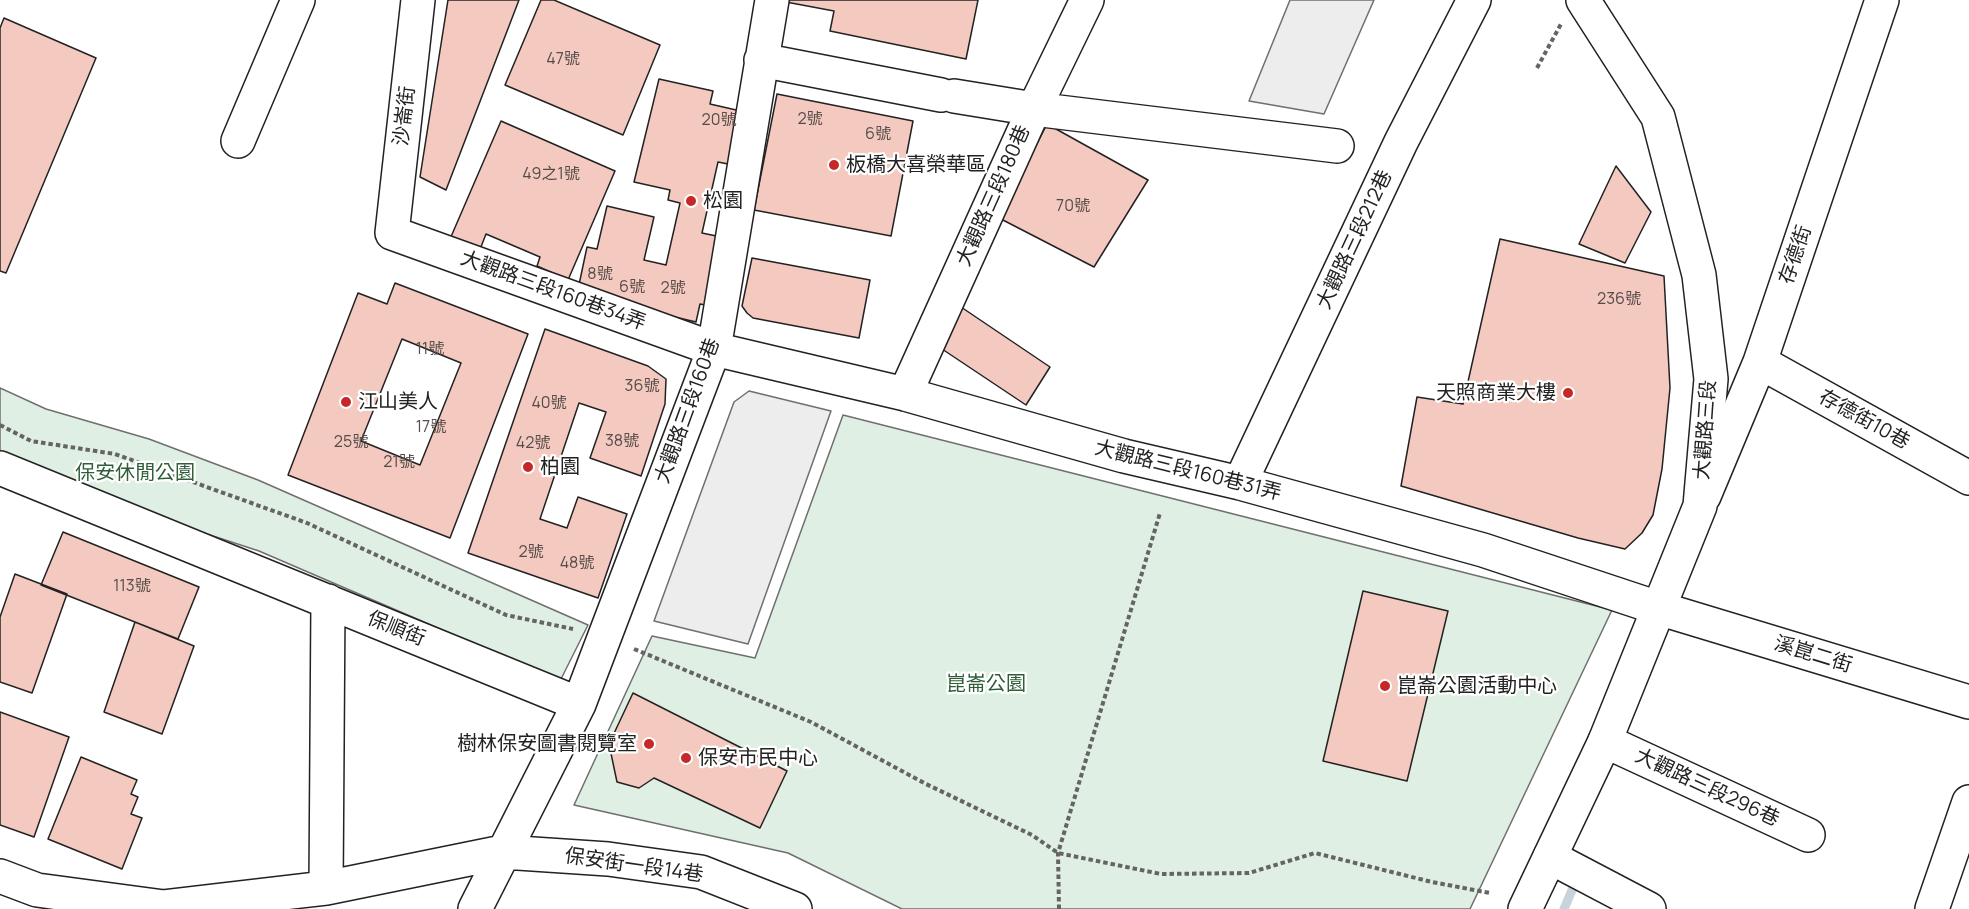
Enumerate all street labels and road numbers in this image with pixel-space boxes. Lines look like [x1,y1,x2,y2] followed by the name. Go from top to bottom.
[389,85,421,147] street label: 沙崙街
[952,122,1036,270] street label: 大觀路三段180巷
[1312,167,1398,313] street label: 大觀路三段212巷
[1775,223,1817,287] street label: 存德街
[457,246,649,336] street label: 大觀路三段160巷34弄
[651,335,725,487] street label: 大觀路三段160巷
[1691,379,1721,481] street label: 大觀路三段
[1814,385,1914,455] street label: 存德街10巷
[1092,436,1284,506] street label: 大觀路三段160巷31弄
[364,607,428,651] street label: 保順街
[1771,632,1855,678] street label: 溪崑二街
[1631,744,1783,832] street label: 大觀路三段296巷
[563,844,705,888] street label: 保安街一段14巷

